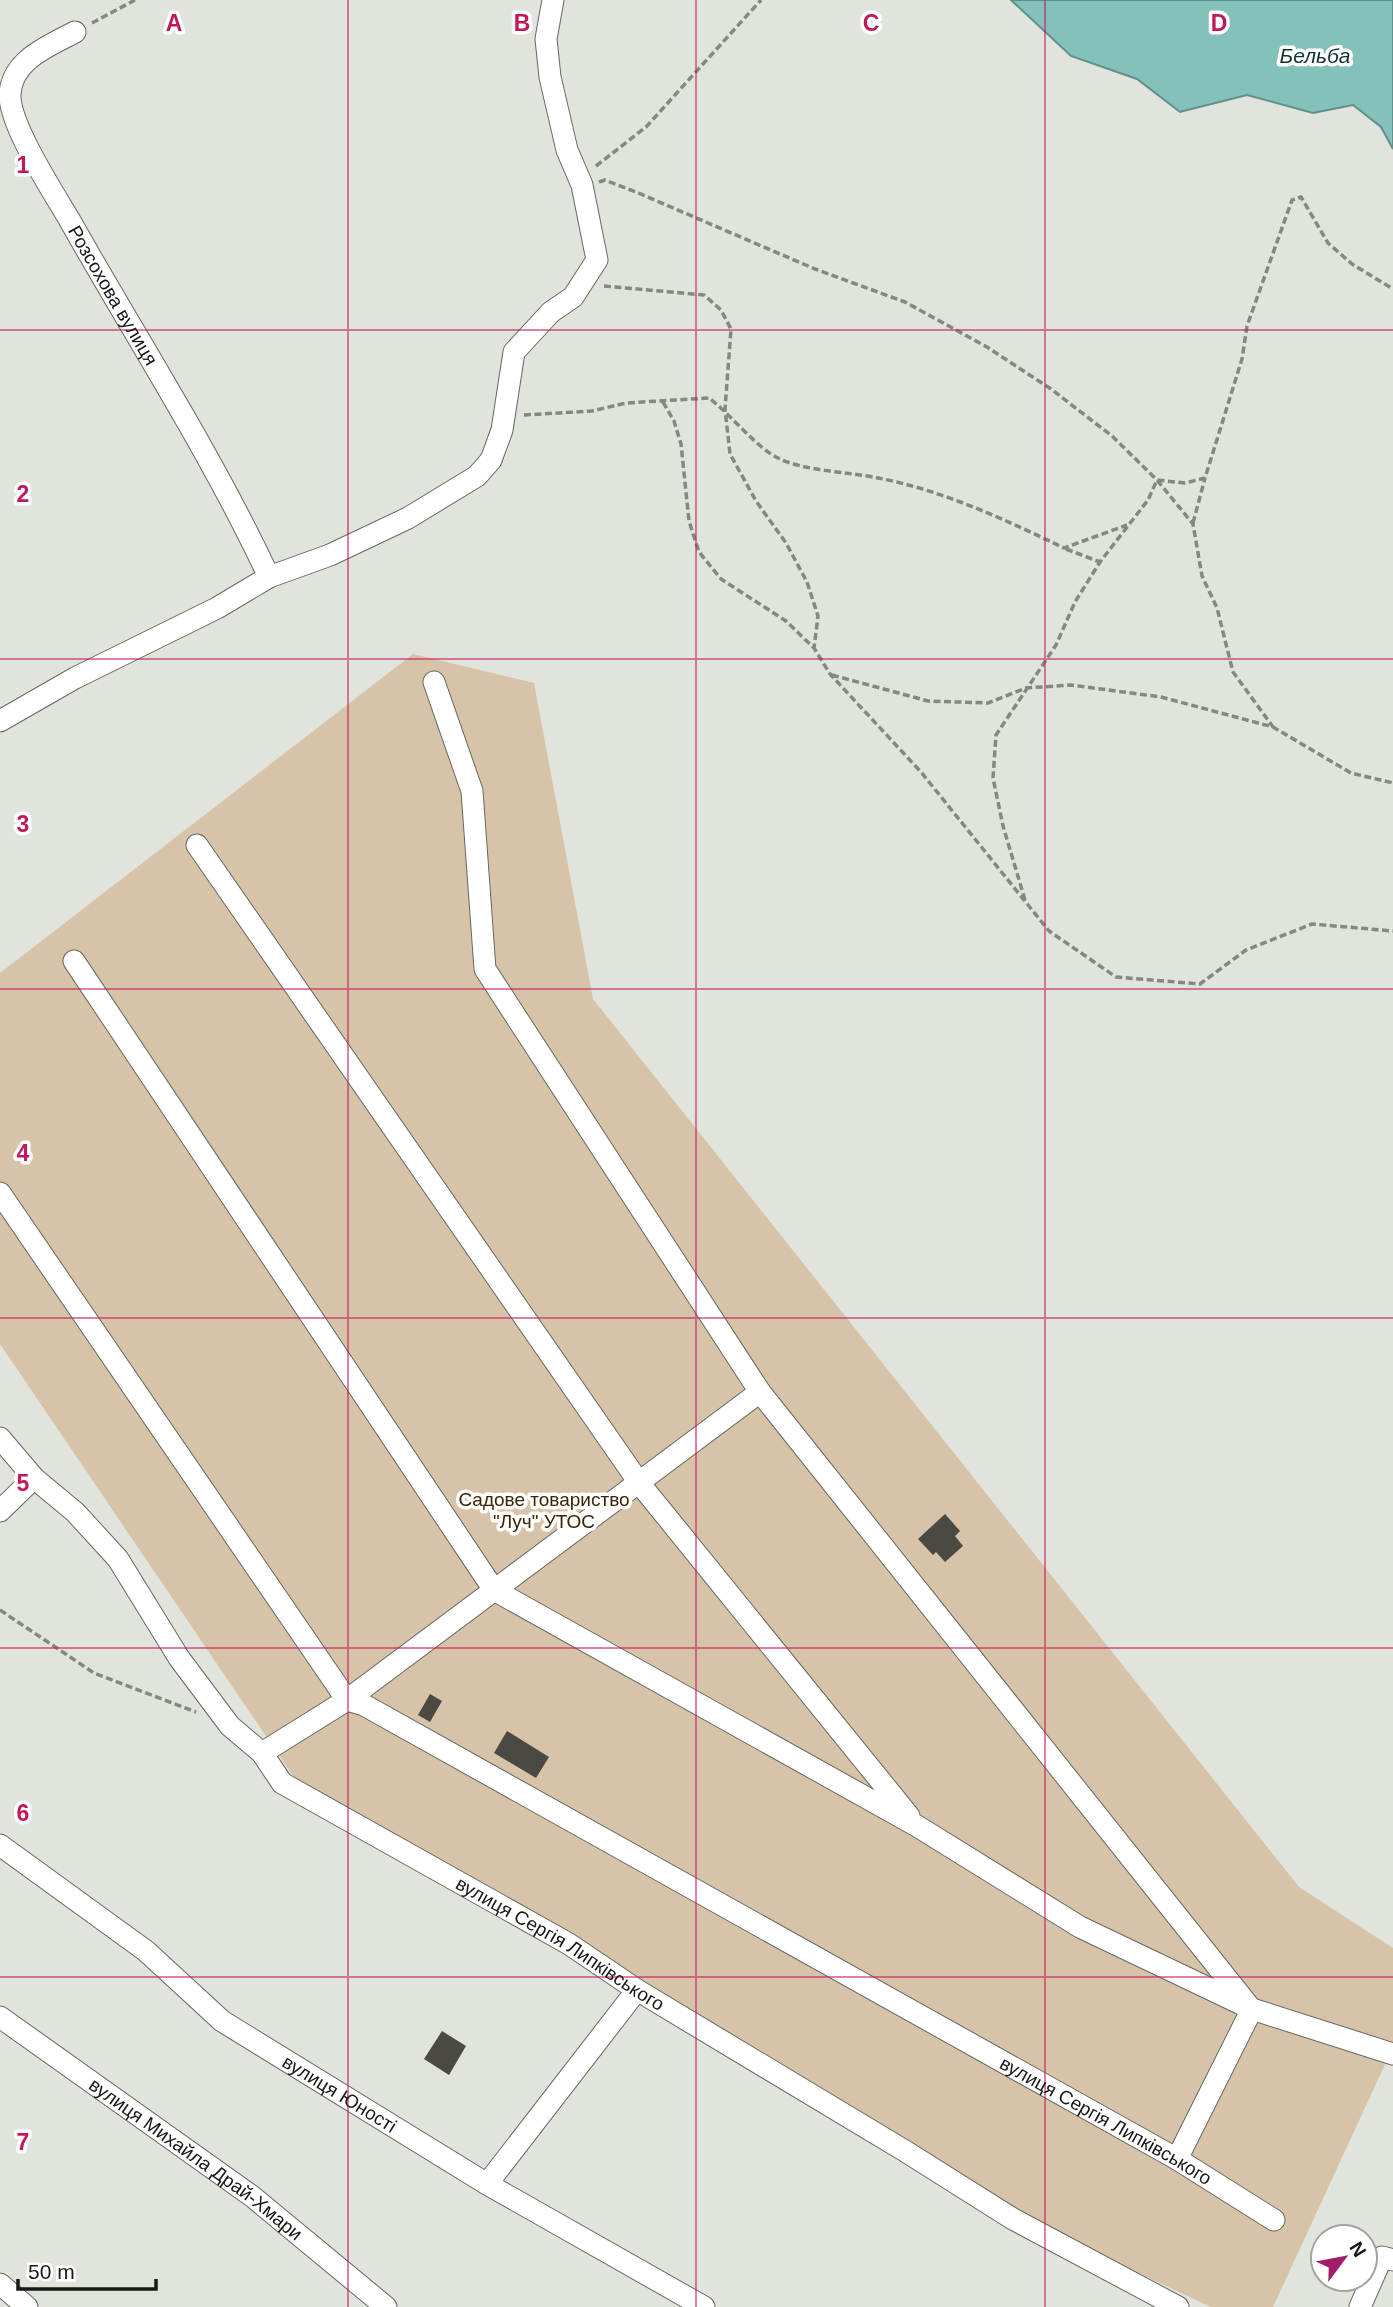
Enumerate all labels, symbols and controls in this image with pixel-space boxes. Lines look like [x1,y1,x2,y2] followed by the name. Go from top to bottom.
[166,10,182,36] text: A
[514,10,530,36] text: B
[863,10,879,36] text: C
[1211,10,1227,36] text: D
[1279,44,1351,67] water label: Бельба
[17,152,30,178] text: 1
[64,222,162,369] street label: Розсохова вулиця
[17,481,29,507] text: 2
[17,811,29,837] text: 3
[17,1140,30,1166] text: 4
[17,1470,30,1496] text: 5
[458,1489,630,1532] park label: Садове товариство "Луч" УТОС
[17,1800,29,1826] text: 6
[452,1873,668,2015] street label: вулиця Сергія Липківського
[279,2051,400,2137] street label: вулиця Юності
[996,2052,1215,2189] street label: вулиця Сергія Липківського
[85,2074,307,2244] street label: вулиця Михайла Драй-Хмари
[17,2129,29,2155] text: 7
[1309,2223,1379,2293] north arrow
[1345,2238,1371,2261] text: N
[18,2248,156,2292] scale bar
[28,2260,75,2283] text: 50 m

